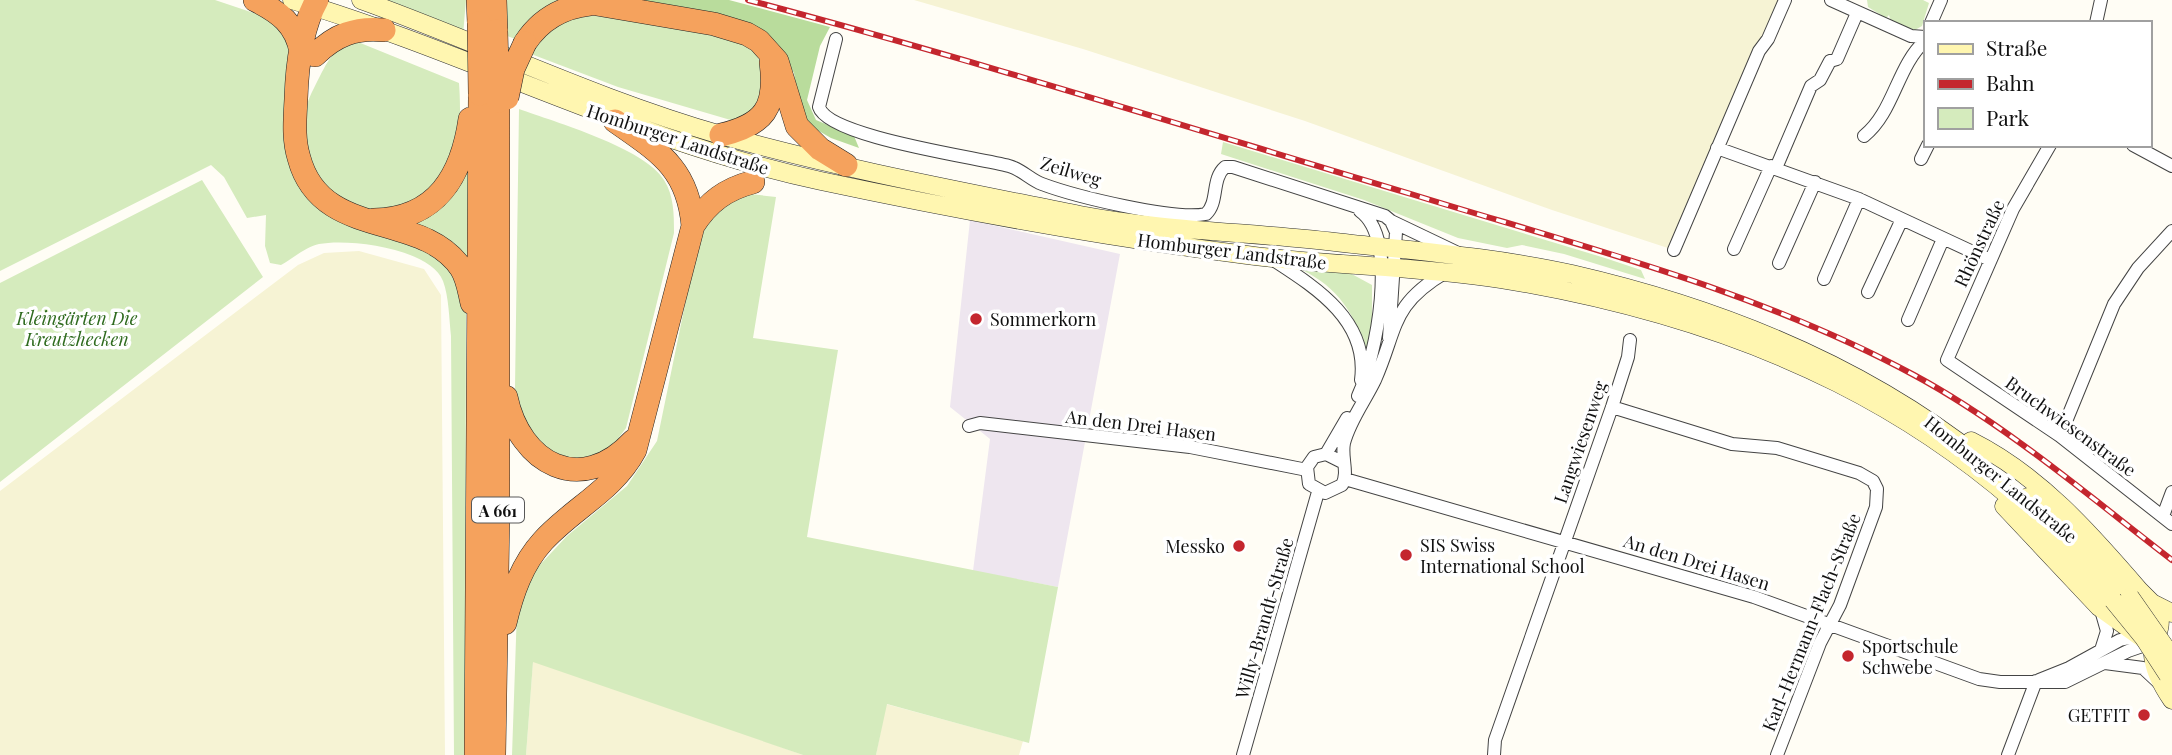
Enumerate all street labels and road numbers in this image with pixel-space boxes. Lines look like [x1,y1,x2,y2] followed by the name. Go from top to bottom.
[584,98,772,180] street label: Homburger Landstraße
[1038,150,1105,192] street label: Zeilweg
[1948,195,2010,291] street label: Rhönstraße
[1136,228,1328,274] street label: Homburger Landstraße
[2001,370,2141,482] street label: Bruchwiesenstraße
[1548,377,1612,506] street label: Langwiesenweg
[1063,404,1218,446] street label: An den Drei Hasen
[1920,410,2082,548] street label: Homburger Landstraße
[472,498,524,523] road number: A 661
[1756,509,1866,735] street label: Karl-Hermann-Flach-Straße
[1620,528,1773,596] street label: An den Drei Hasen
[1229,535,1298,702] street label: Willy-Brandt-Straße

